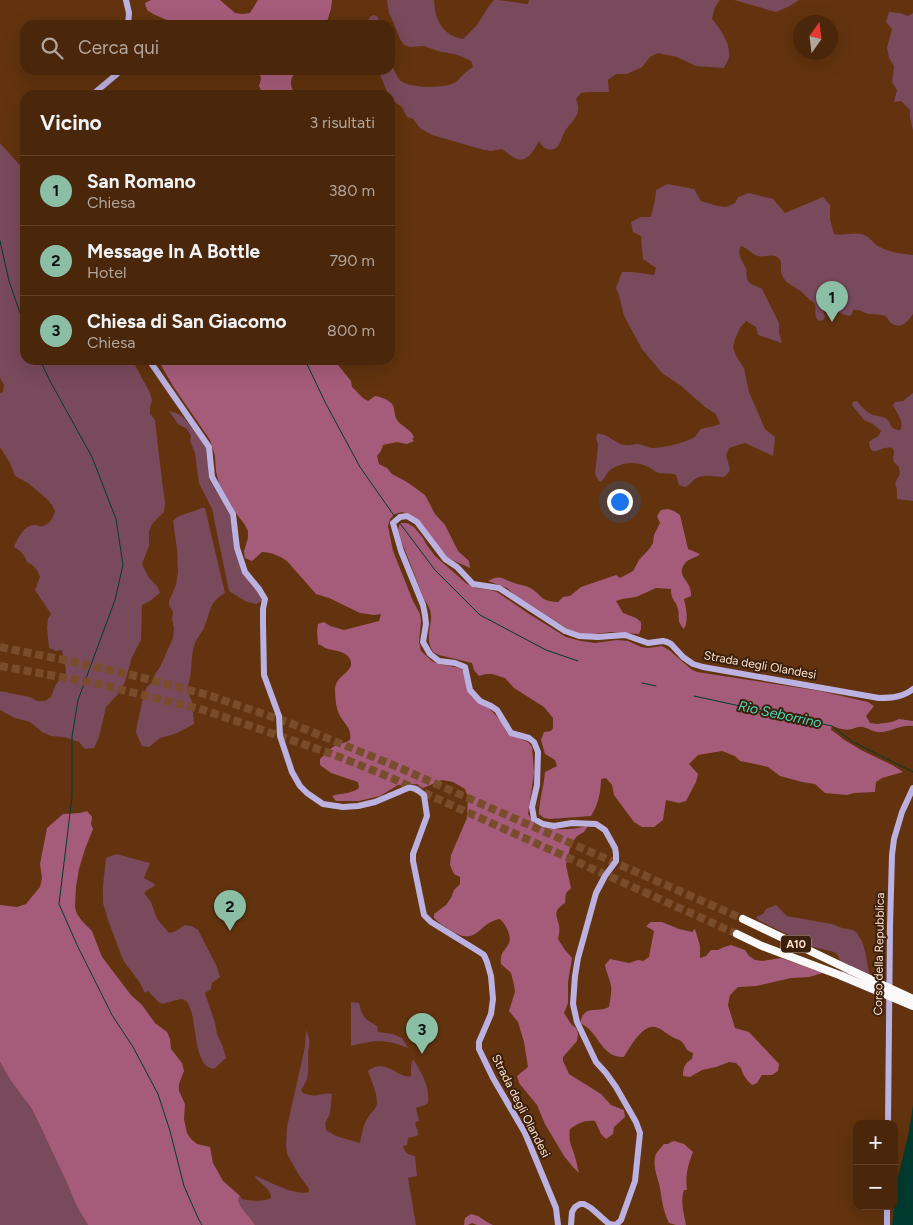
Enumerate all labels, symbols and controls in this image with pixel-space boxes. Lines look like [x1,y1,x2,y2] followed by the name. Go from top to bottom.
[793,15,838,60] north arrow
[20,20,395,75] search box
[38,34,66,62] icon: search
[78,36,159,59] text: Cerca qui
[40,110,102,135] text: Vicino
[309,113,375,132] text: 3 risultati
[87,170,196,193] text: San Romano
[53,181,59,200] text: 1
[329,181,375,200] text: 380 m
[87,193,136,212] text: Chiesa
[87,240,260,263] text: Message In A Bottle
[51,251,61,270] text: 2
[330,251,375,270] text: 790 m
[87,263,127,282] text: Hotel
[816,281,848,322] pin: 1
[87,310,287,333] text: Chiesa di San Giacomo
[52,321,60,340] text: 3
[327,321,375,340] text: 800 m
[87,333,136,352] text: Chiesa
[607,489,633,515] your location
[703,648,817,682] street label: Strada degli Olandesi
[737,697,823,732] water label: Rio Seborrino
[214,890,246,931] pin: 2
[871,892,887,1016] street label: Corso della Repubblica
[781,936,811,952] road number: A10
[406,1013,438,1054] pin: 3
[489,1052,553,1160] street label: Strada degli Olandesi
[853,1120,898,1210] map controls
[853,1120,898,1165] button: +
[853,1165,898,1210] button: −

